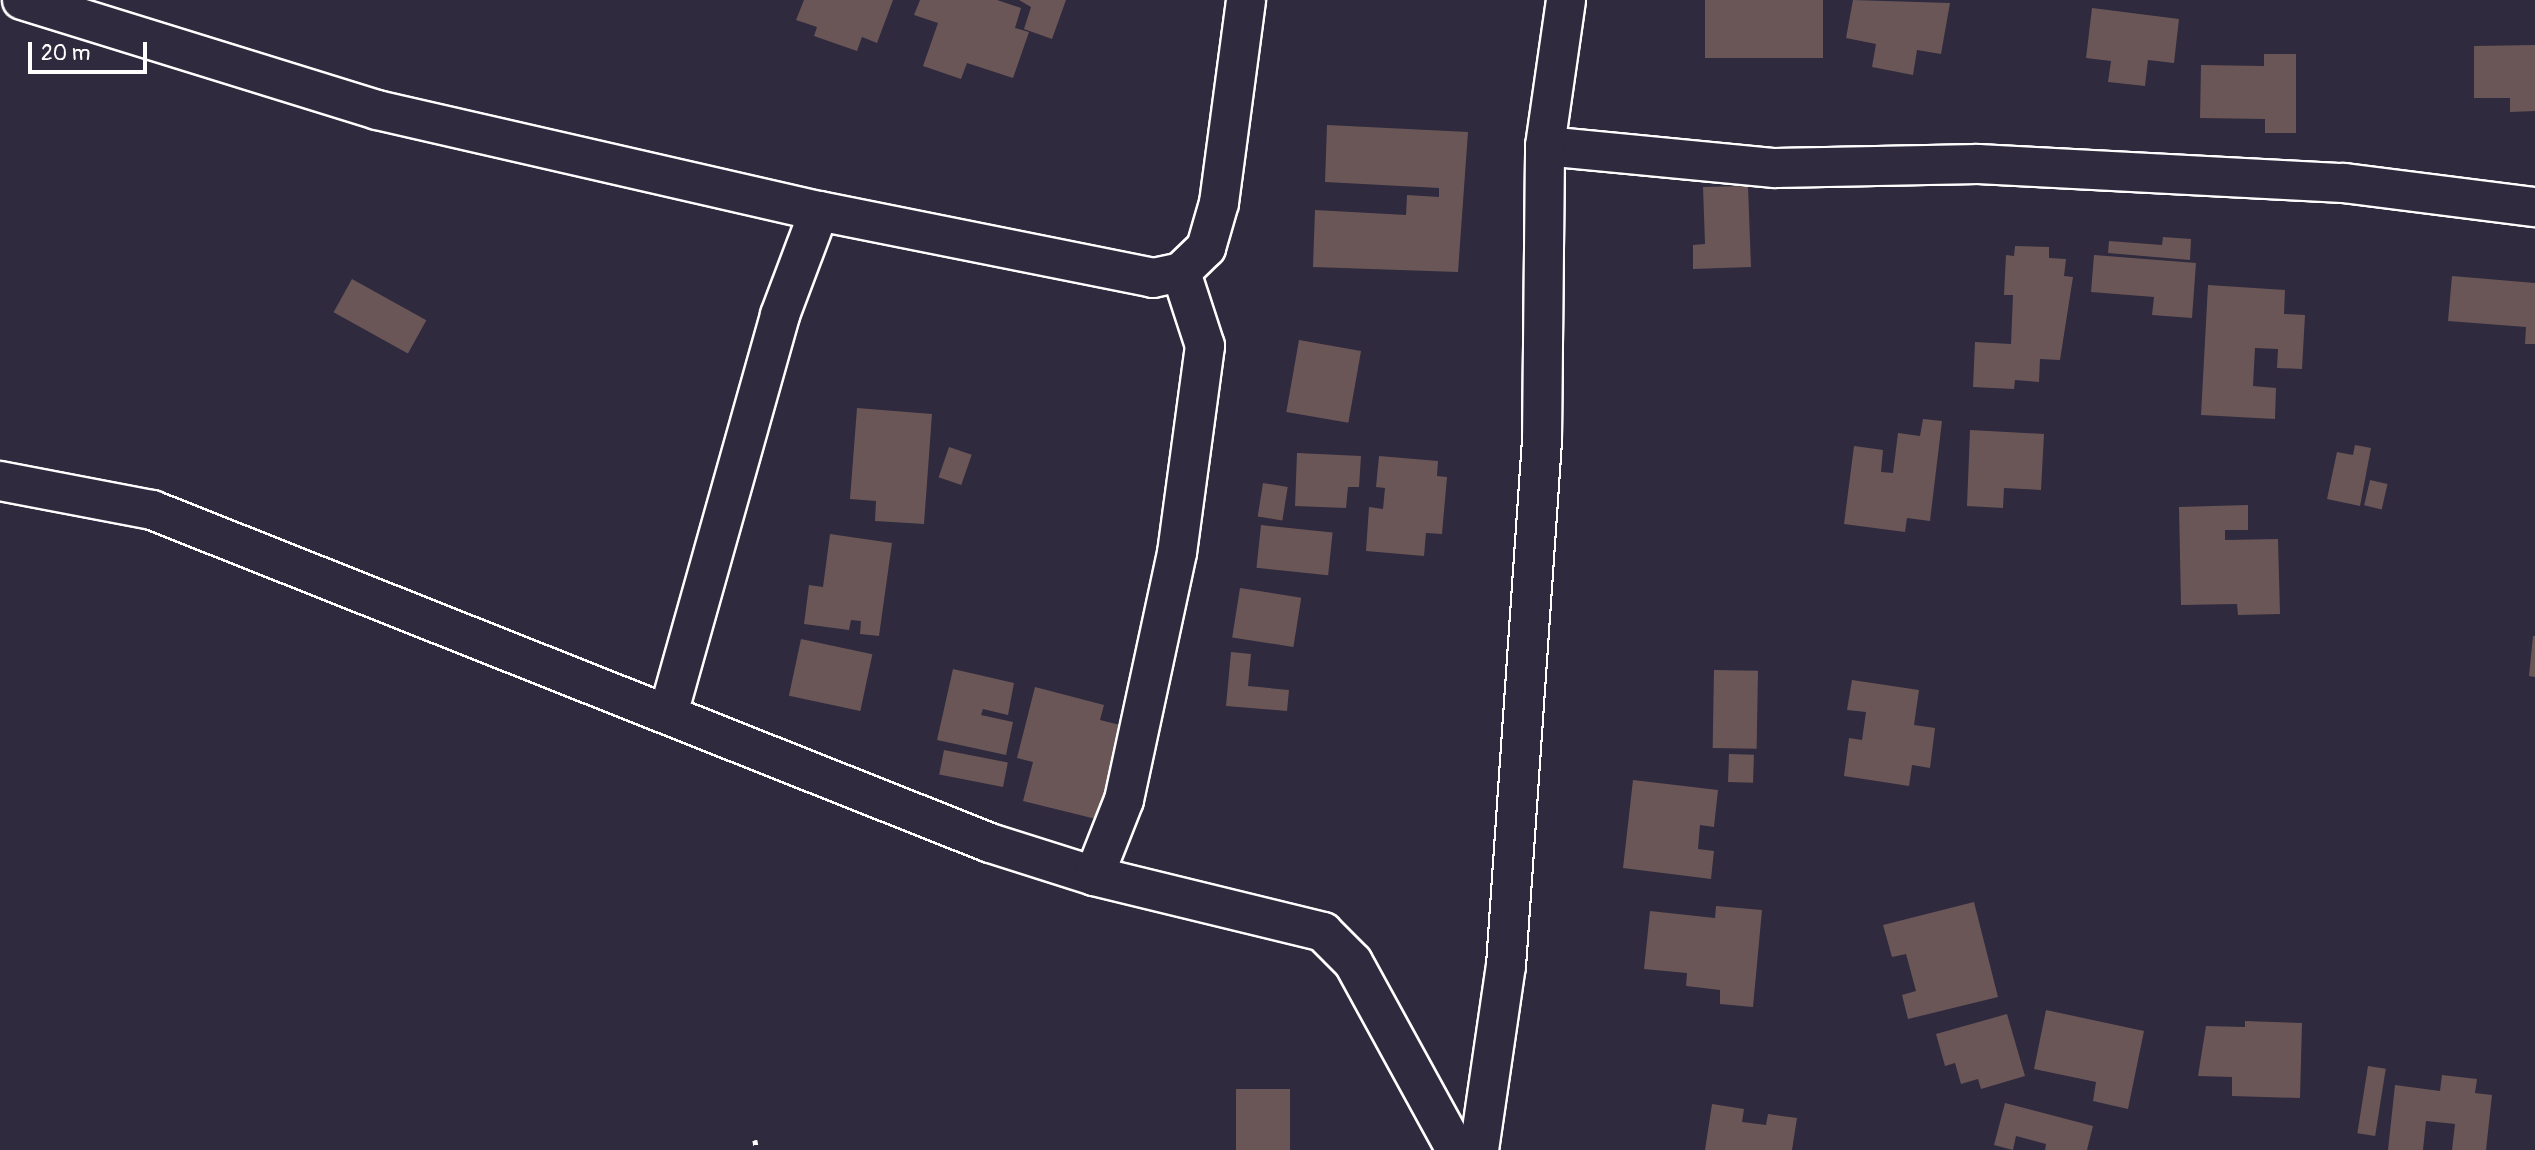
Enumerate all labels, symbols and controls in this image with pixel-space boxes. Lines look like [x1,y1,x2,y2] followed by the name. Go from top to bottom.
[32,28,150,72] scale bar
[41,40,90,67] text: 20 m

